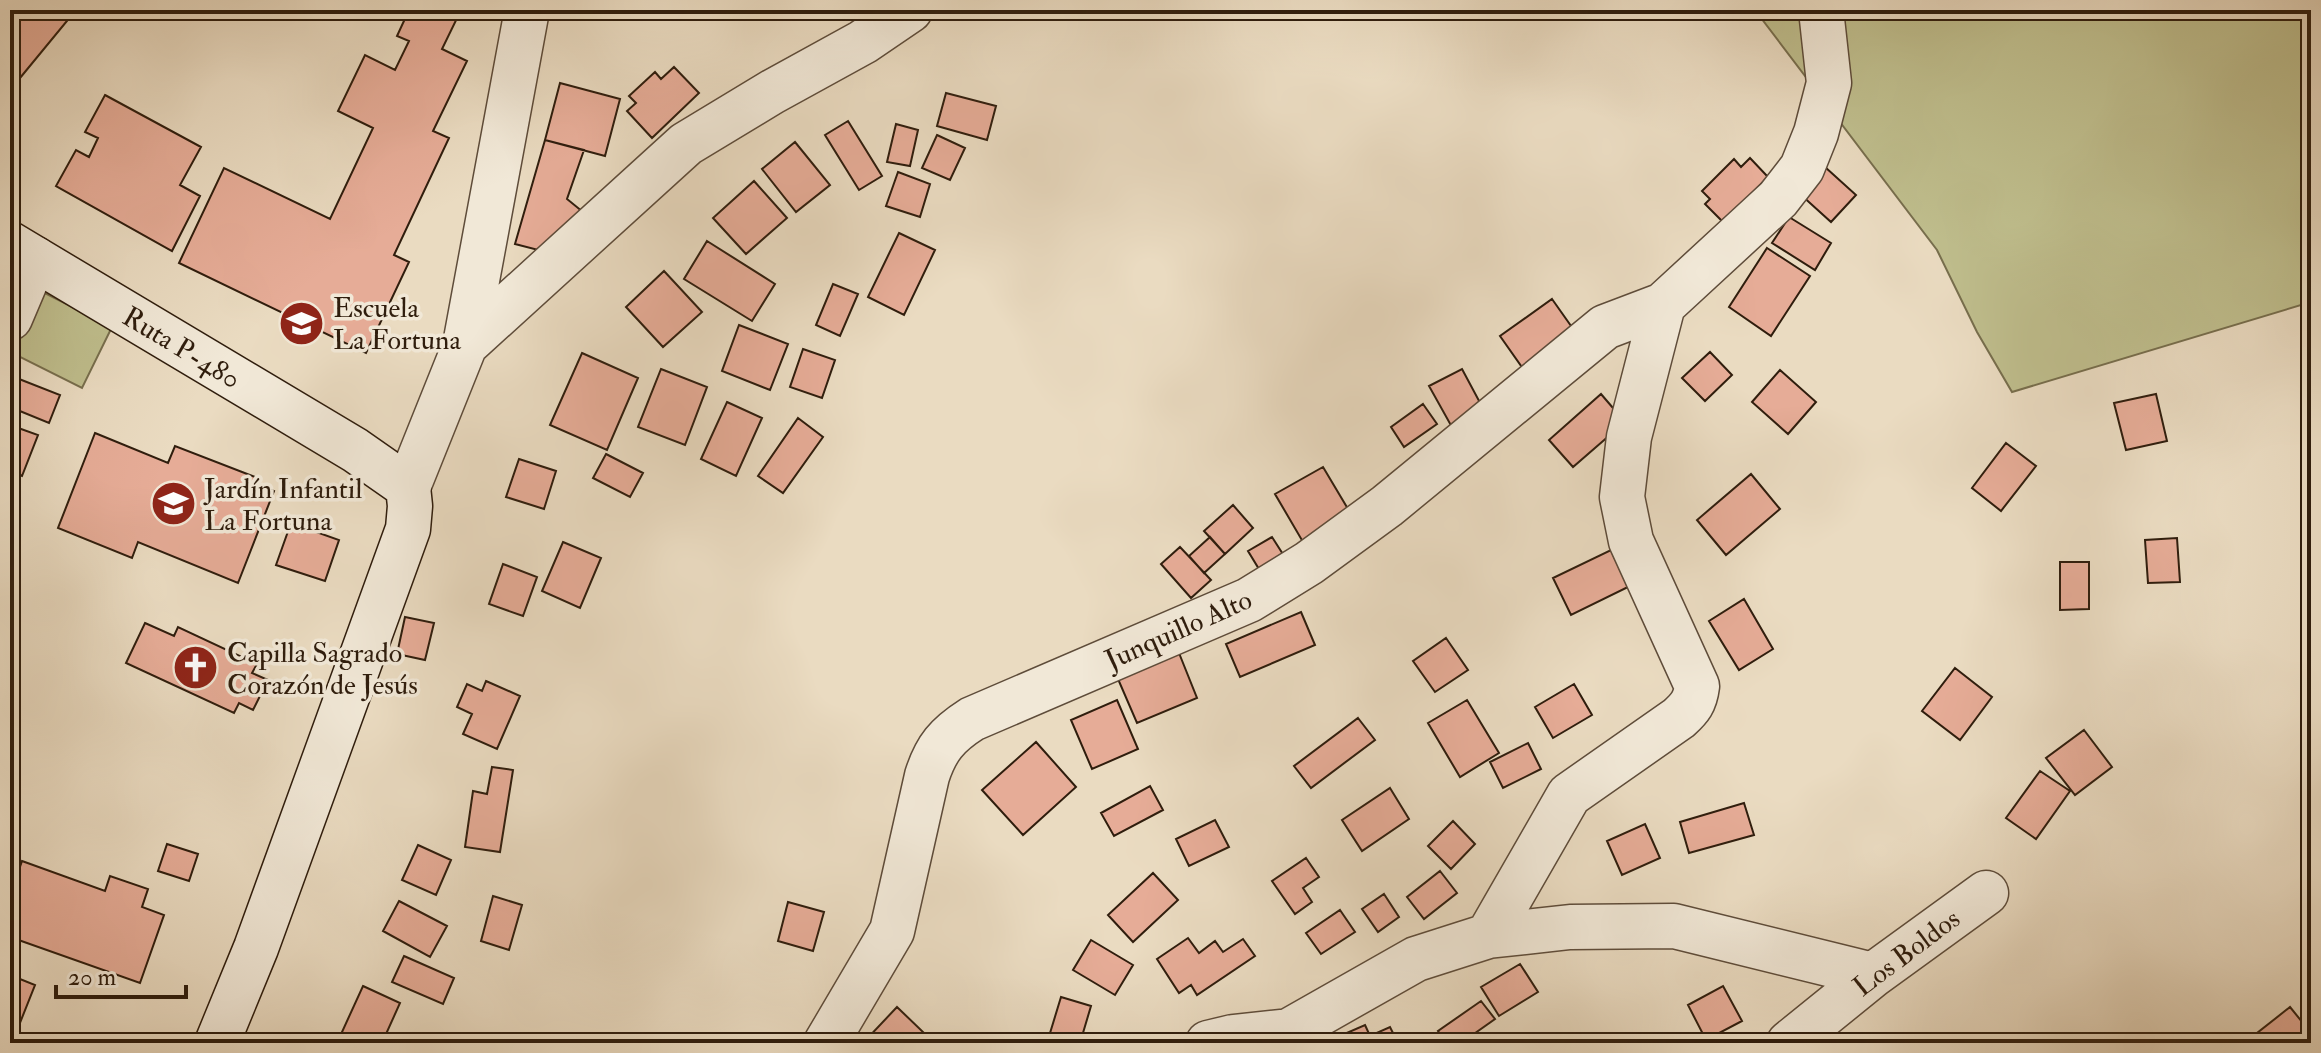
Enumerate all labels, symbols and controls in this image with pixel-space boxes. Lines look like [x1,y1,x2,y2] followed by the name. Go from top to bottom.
[333,291,461,358] place label: Escuela La Fortuna
[116,299,247,397] street label: Ruta P-480
[278,299,326,347] school or university icon: Escuela La Fortuna
[203,472,362,539] place label: Jardín Infantil La Fortuna
[149,480,197,528] school or university icon: Jardín Infantil La Fortuna
[1099,582,1257,679] street label: Junquillo Alto
[227,636,418,703] place label: Capilla Sagrado Corazón de Jesús
[172,644,220,692] church icon: Capilla Sagrado Corazón de Jesús
[1846,902,1967,1005] street label: Los Boldos
[56,949,186,999] scale bar
[68,962,117,993] text: 20 m

